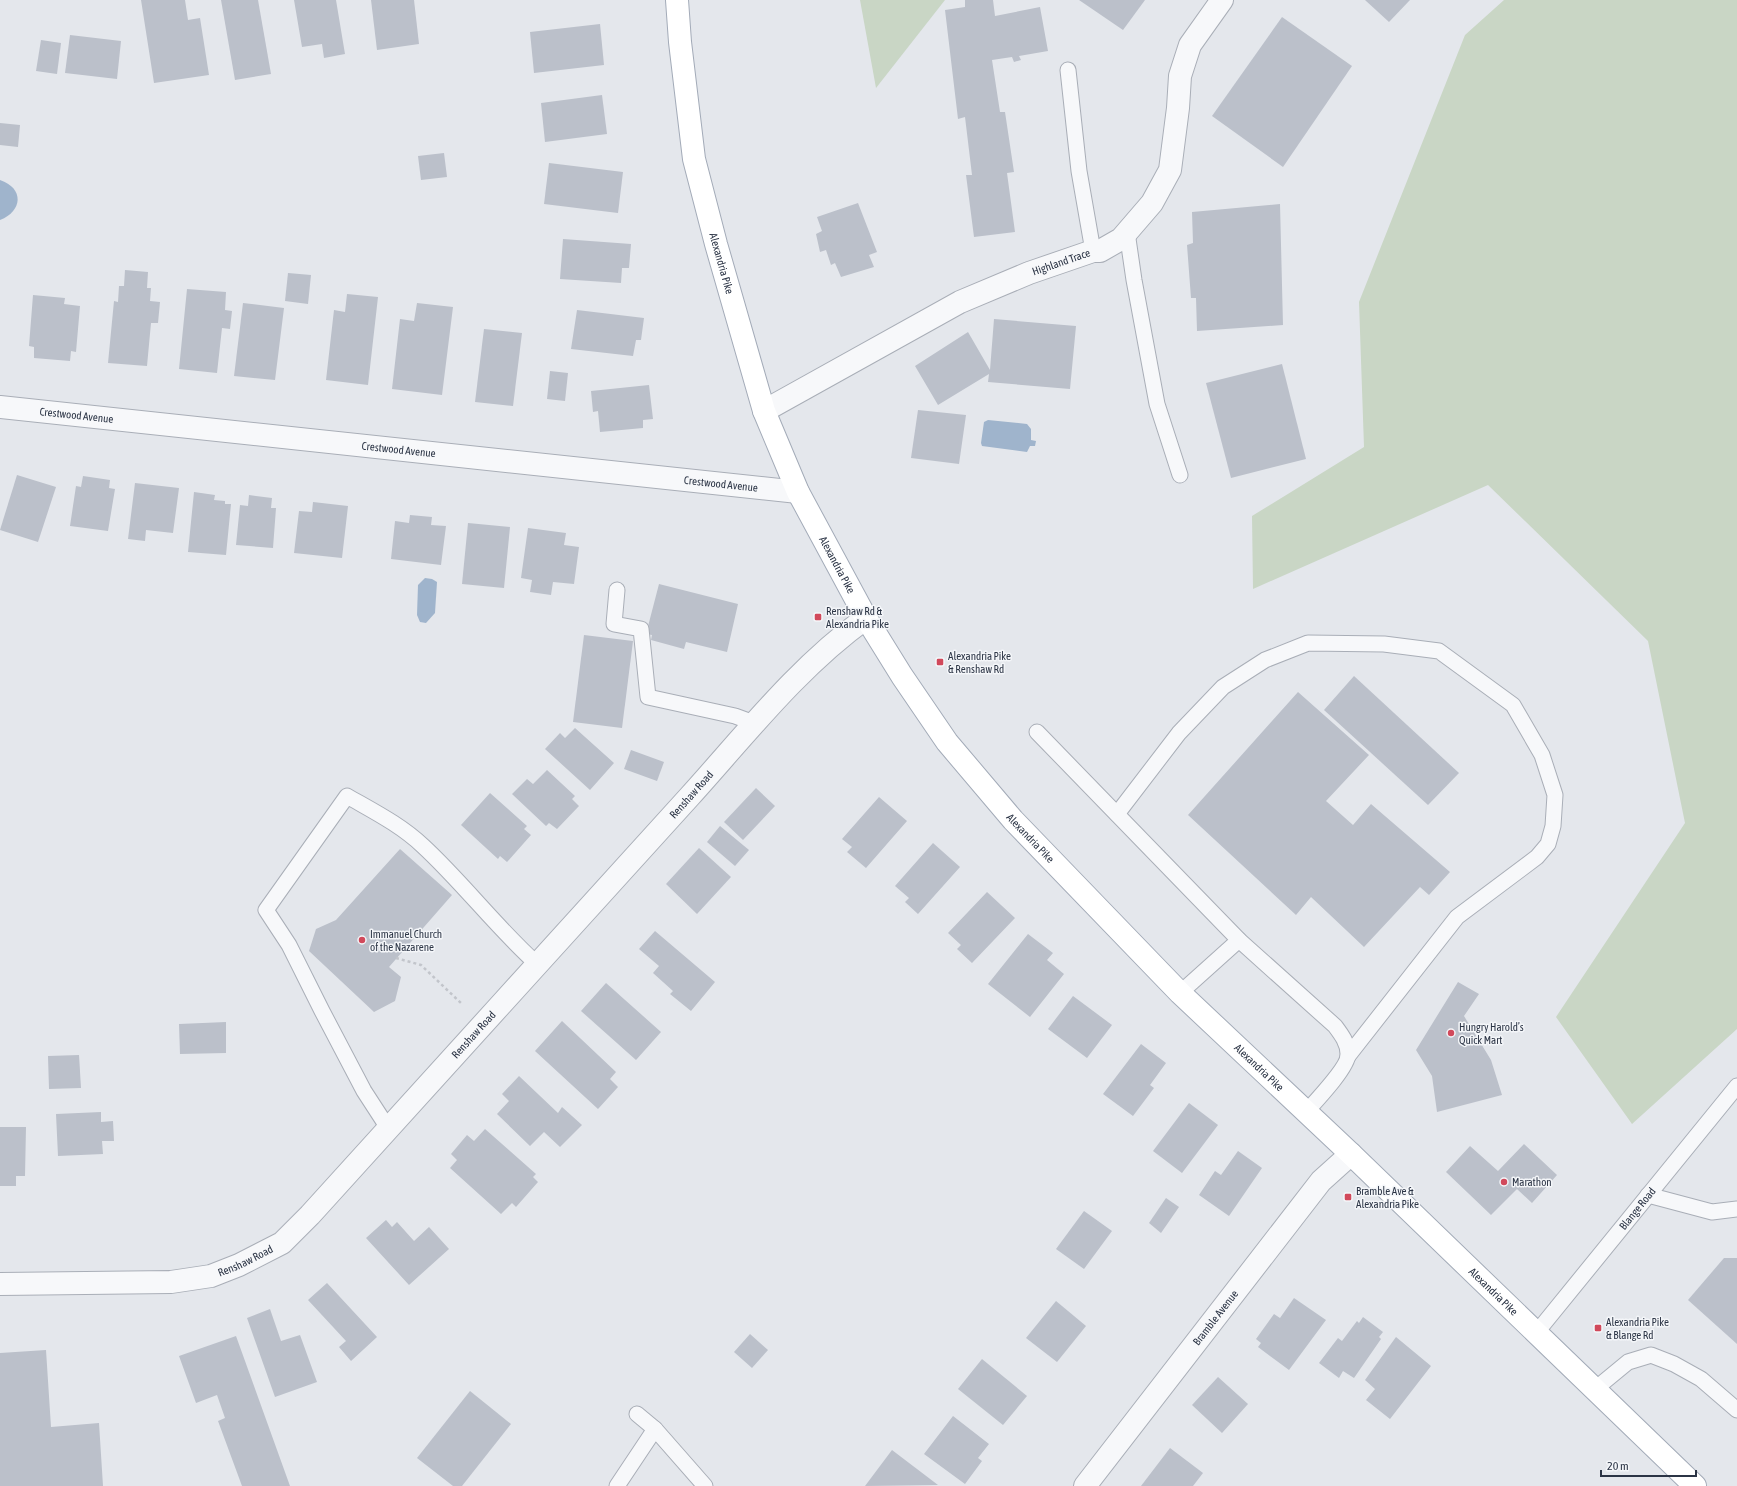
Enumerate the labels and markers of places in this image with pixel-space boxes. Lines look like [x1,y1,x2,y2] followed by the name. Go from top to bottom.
[826,605,889,630] place label: Renshaw Rd & Alexandria Pike
[813,612,823,622] marker: Renshaw Rd & Alexandria Pike
[948,650,1011,675] place label: Alexandria Pike & Renshaw Rd
[935,657,945,667] marker: Alexandria Pike & Renshaw Rd
[370,928,442,953] place label: Immanuel Church of the Nazarene
[357,935,367,945] marker: Immanuel Church of the Nazarene
[1459,1021,1524,1046] place label: Hungry Harold’s Quick Mart
[1446,1028,1456,1038] marker: Hungry Harold’s Quick Mart
[1512,1176,1552,1188] place label: Marathon
[1499,1177,1509,1187] marker: Marathon
[1356,1185,1419,1210] place label: Bramble Ave & Alexandria Pike
[1343,1192,1353,1202] marker: Bramble Ave & Alexandria Pike
[1606,1316,1669,1341] place label: Alexandria Pike & Blange Rd
[1593,1323,1603,1333] marker: Alexandria Pike & Blange Rd

